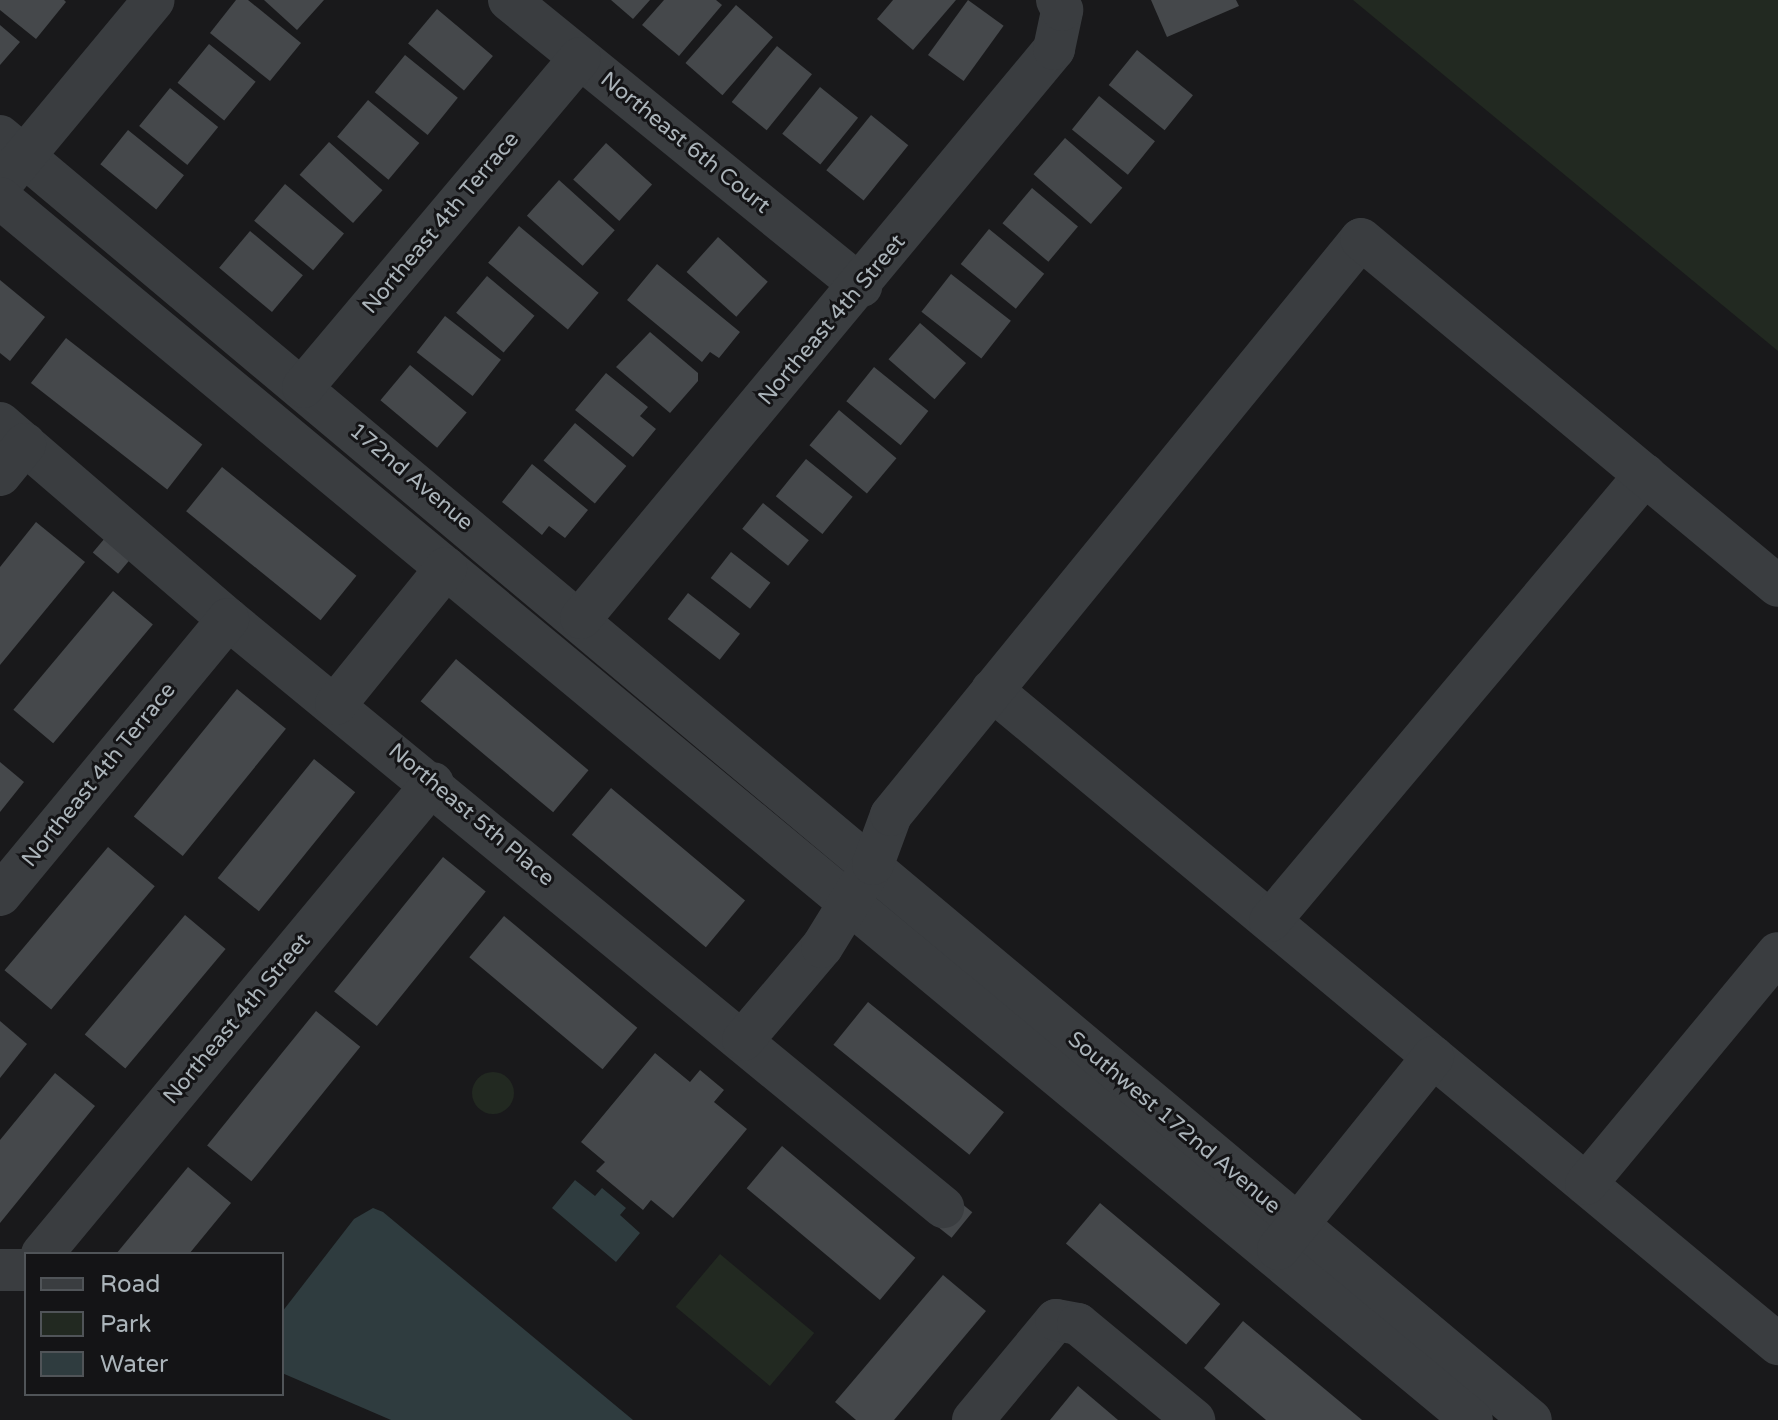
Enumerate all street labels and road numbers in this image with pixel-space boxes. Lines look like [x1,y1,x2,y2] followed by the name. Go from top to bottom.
[595,67,775,219] street label: Northeast 6th Court
[357,127,525,319] street label: Northeast 4th Terrace
[753,229,911,411] street label: Northeast 4th Street
[344,418,478,536] street label: 172nd Avenue
[17,678,181,872] street label: Northeast 4th Terrace
[383,738,559,892] street label: Northeast 5th Place
[158,928,316,1110] street label: Northeast 4th Street
[1062,1026,1286,1220] street label: Southwest 172nd Avenue

